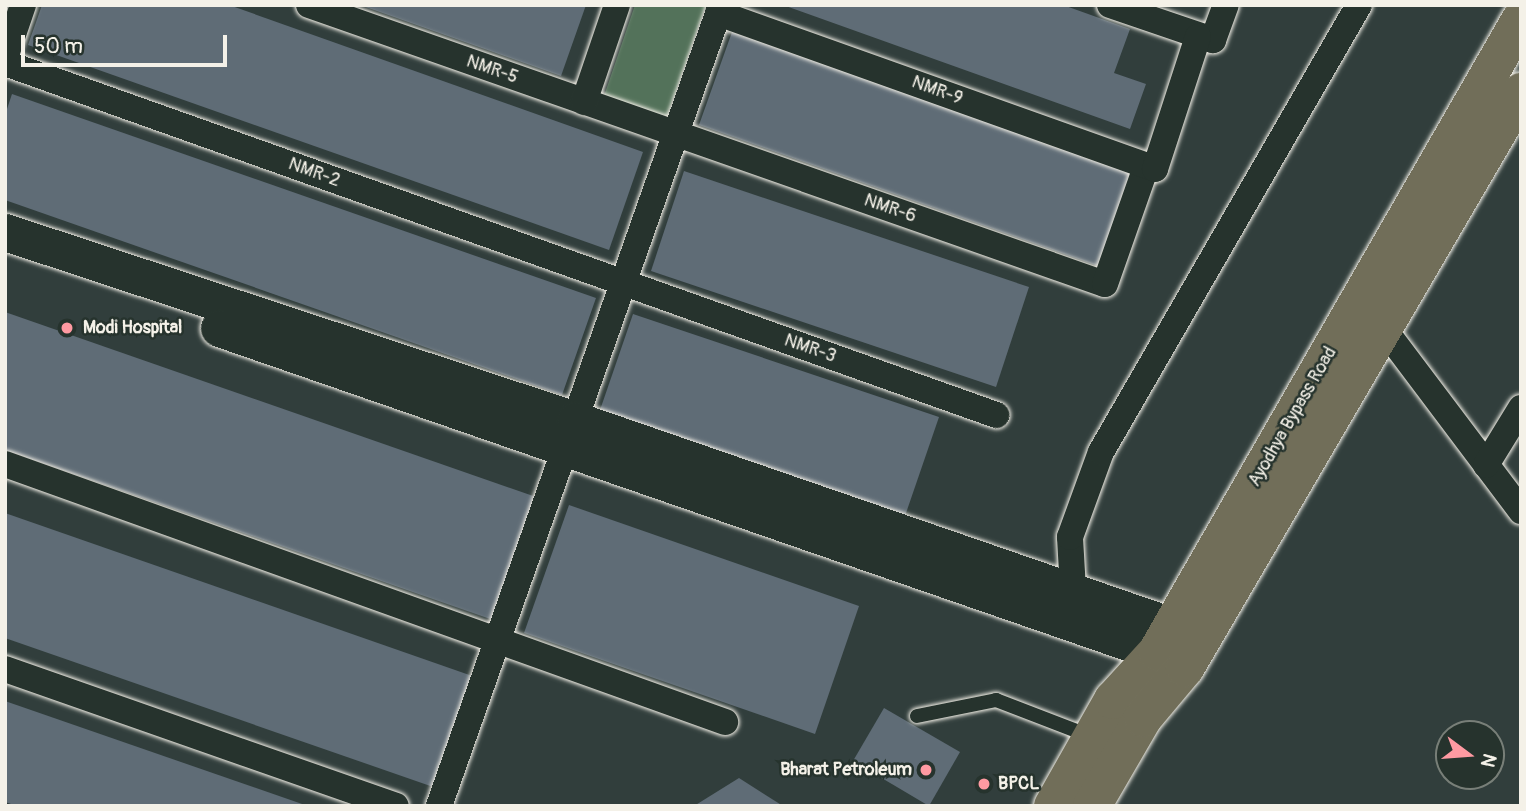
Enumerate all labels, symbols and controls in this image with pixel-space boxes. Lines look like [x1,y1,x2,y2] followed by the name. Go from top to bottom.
[24,21,231,65] scale bar
[34,33,83,60] text: 50 m
[463,51,521,89] street label: NMR-5
[909,72,965,110] street label: NMR-9
[285,154,343,192] street label: NMR-2
[861,190,919,228] street label: NMR-6
[83,317,182,339] place label: Modi Hospital
[57,318,77,338] marker: Modi Hospital
[781,330,839,368] street label: NMR-3
[1244,343,1342,491] street label: Ayodhya Bypass Road
[1435,720,1505,790] north arrow
[1475,751,1502,770] text: N
[780,759,912,781] place label: Bharat Petroleum
[918,762,934,778] marker: Bharat Petroleum
[998,773,1039,795] place label: BPCL
[976,776,992,792] marker: BPCL

